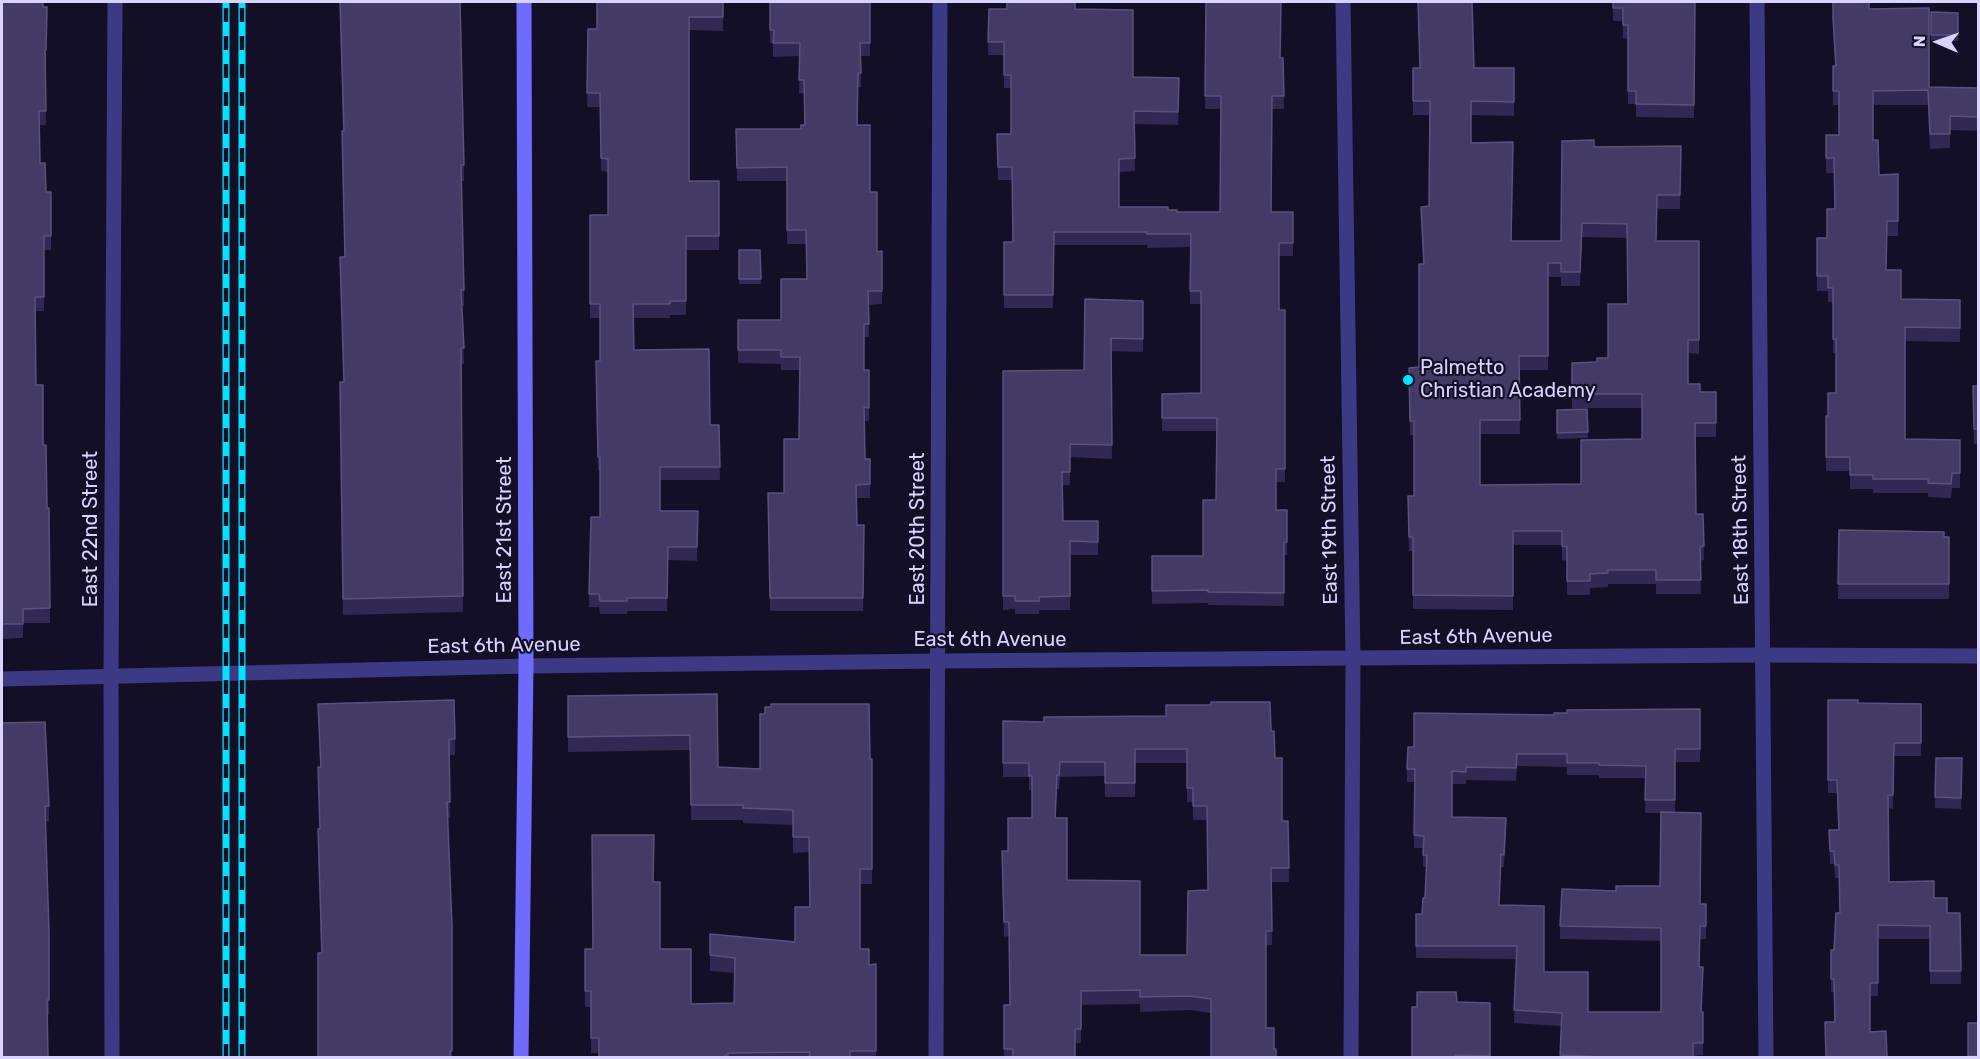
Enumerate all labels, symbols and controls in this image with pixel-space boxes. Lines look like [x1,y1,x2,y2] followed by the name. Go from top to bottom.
[1908,12,1968,72] north arrow
[1910,35,1929,47] text: N
[1420,356,1596,403] place label: Palmetto Christian Academy
[1401,373,1415,387] marker: Palmetto Christian Academy
[79,451,103,607] street label: East 22nd Street
[906,452,930,606] street label: East 20th Street
[1317,455,1343,605] street label: East 19th Street
[1728,455,1754,605] street label: East 18th Street
[493,456,517,604] street label: East 21st Street
[1399,624,1553,650] street label: East 6th Avenue
[913,628,1067,652] street label: East 6th Avenue
[427,633,581,659] street label: East 6th Avenue

